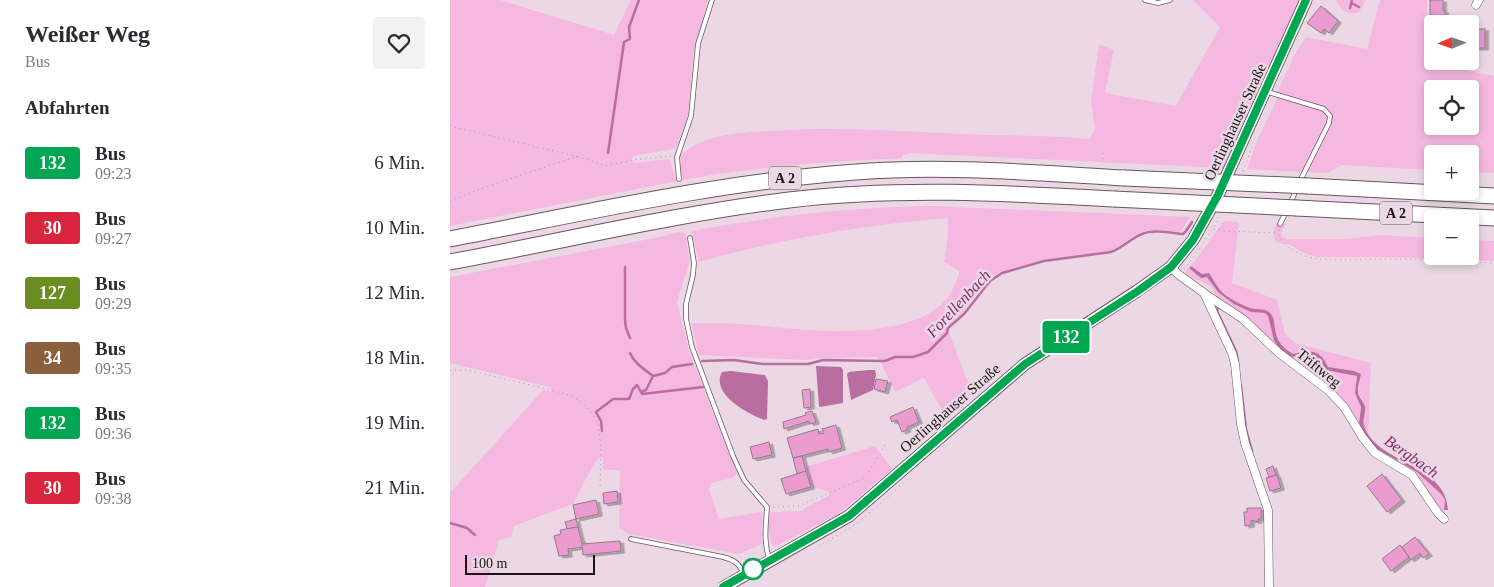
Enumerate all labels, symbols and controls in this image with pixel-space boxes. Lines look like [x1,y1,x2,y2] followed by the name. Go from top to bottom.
[1424,15,1479,70] north arrow
[1424,15,1479,265] map controls
[373,17,425,69] button: heart
[25,21,150,47] text: Weißer Weg
[25,53,50,70] text: Bus
[1201,61,1269,183] street label: Oerlinghauser Straße
[1424,80,1479,135] button: locate
[25,97,109,118] text: Abfahrten
[95,143,126,164] text: Bus
[1424,145,1479,200] button: +
[374,152,425,173] text: 6 Min.
[39,153,66,173] text: 132
[95,165,131,182] text: 09:23
[769,167,801,190] road number: A 2
[1380,202,1412,224] road number: A 2
[95,208,126,229] text: Bus
[1424,210,1479,265] button: −
[365,217,425,238] text: 10 Min.
[44,218,62,238] text: 30
[95,230,131,247] text: 09:27
[922,266,994,341] water label: Forellenbach
[95,273,126,294] text: Bus
[365,282,425,303] text: 12 Min.
[39,283,66,303] text: 127
[95,295,131,312] text: 09:29
[1037,321,1095,353] line badge: 132
[1053,327,1080,347] text: 132
[95,338,126,359] text: Bus
[1294,345,1345,391] street label: Triftweg
[365,347,425,368] text: 18 Min.
[44,348,62,368] text: 34
[95,360,131,377] text: 09:35
[897,360,1003,456] street label: Oerlinghauser Straße
[95,403,126,424] text: Bus
[365,412,425,433] text: 19 Min.
[39,413,66,433] text: 132
[95,425,131,442] text: 09:36
[1381,432,1442,482] water label: Bergbach
[95,468,126,489] text: Bus
[365,477,425,498] text: 21 Min.
[44,478,62,498] text: 30
[95,490,131,507] text: 09:38
[465,552,595,575] scale bar
[472,556,507,571] text: 100 m
[742,558,764,580] unlabelled marker

